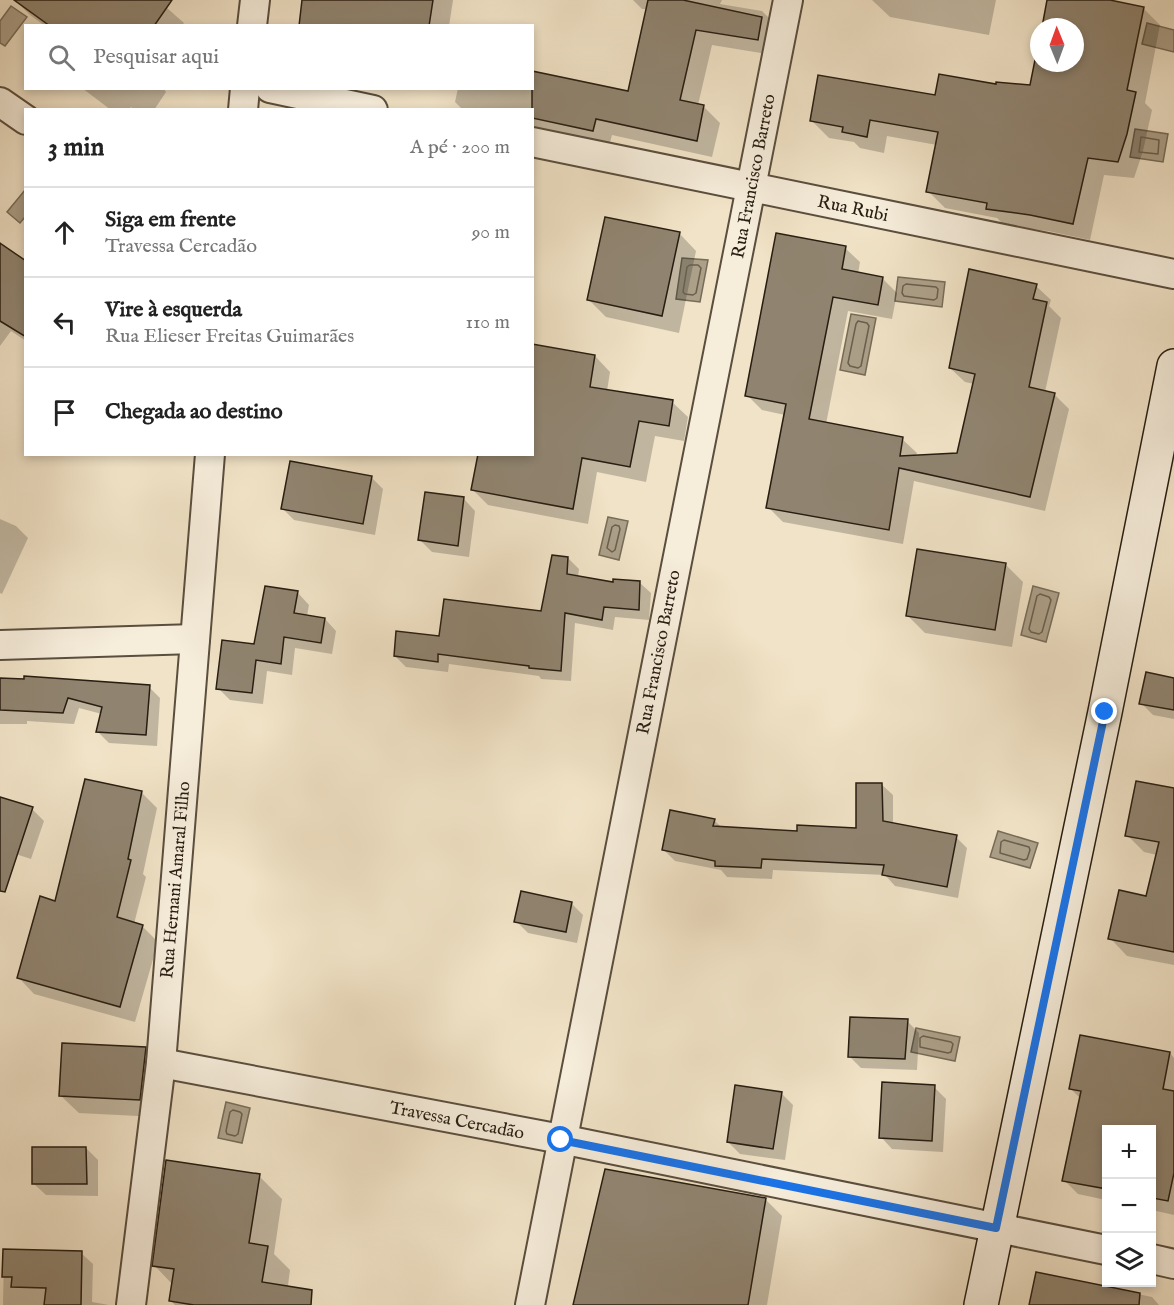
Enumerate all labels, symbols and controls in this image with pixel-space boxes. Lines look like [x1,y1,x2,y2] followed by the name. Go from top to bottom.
[1030,18,1084,72] north arrow
[24,24,534,90] search box
[45,41,78,74] icon: search
[93,43,219,71] text: Pesquisar aqui
[727,92,782,260] street label: Rua Francisco Barreto
[48,131,104,164] text: 3 min
[410,135,510,160] text: A pé · 200 m
[815,191,890,228] street label: Rua Rubi
[105,206,236,234] text: Siga em frente
[48,216,81,249] icon: ahead
[472,220,510,245] text: 90 m
[105,234,257,259] text: Travessa Cercadão
[105,296,242,324] text: Vire à esquerda
[48,306,81,339] icon: left
[466,310,510,335] text: 110 m
[105,324,354,349] text: Rua Elieser Freitas Guimarães
[48,396,81,429] icon: arrive
[105,398,283,426] text: Chegada ao destino
[632,568,687,736] street label: Rua Francisco Barreto
[1091,698,1117,724] route end
[156,780,197,980] street label: Rua Hernani Amaral Filho
[387,1097,526,1146] street label: Travessa Cercadão
[1102,1125,1156,1287] map controls
[1102,1125,1156,1179] button: +
[547,1126,573,1152] route start
[1102,1179,1156,1233] button: −
[1102,1233,1156,1287] button: layers

